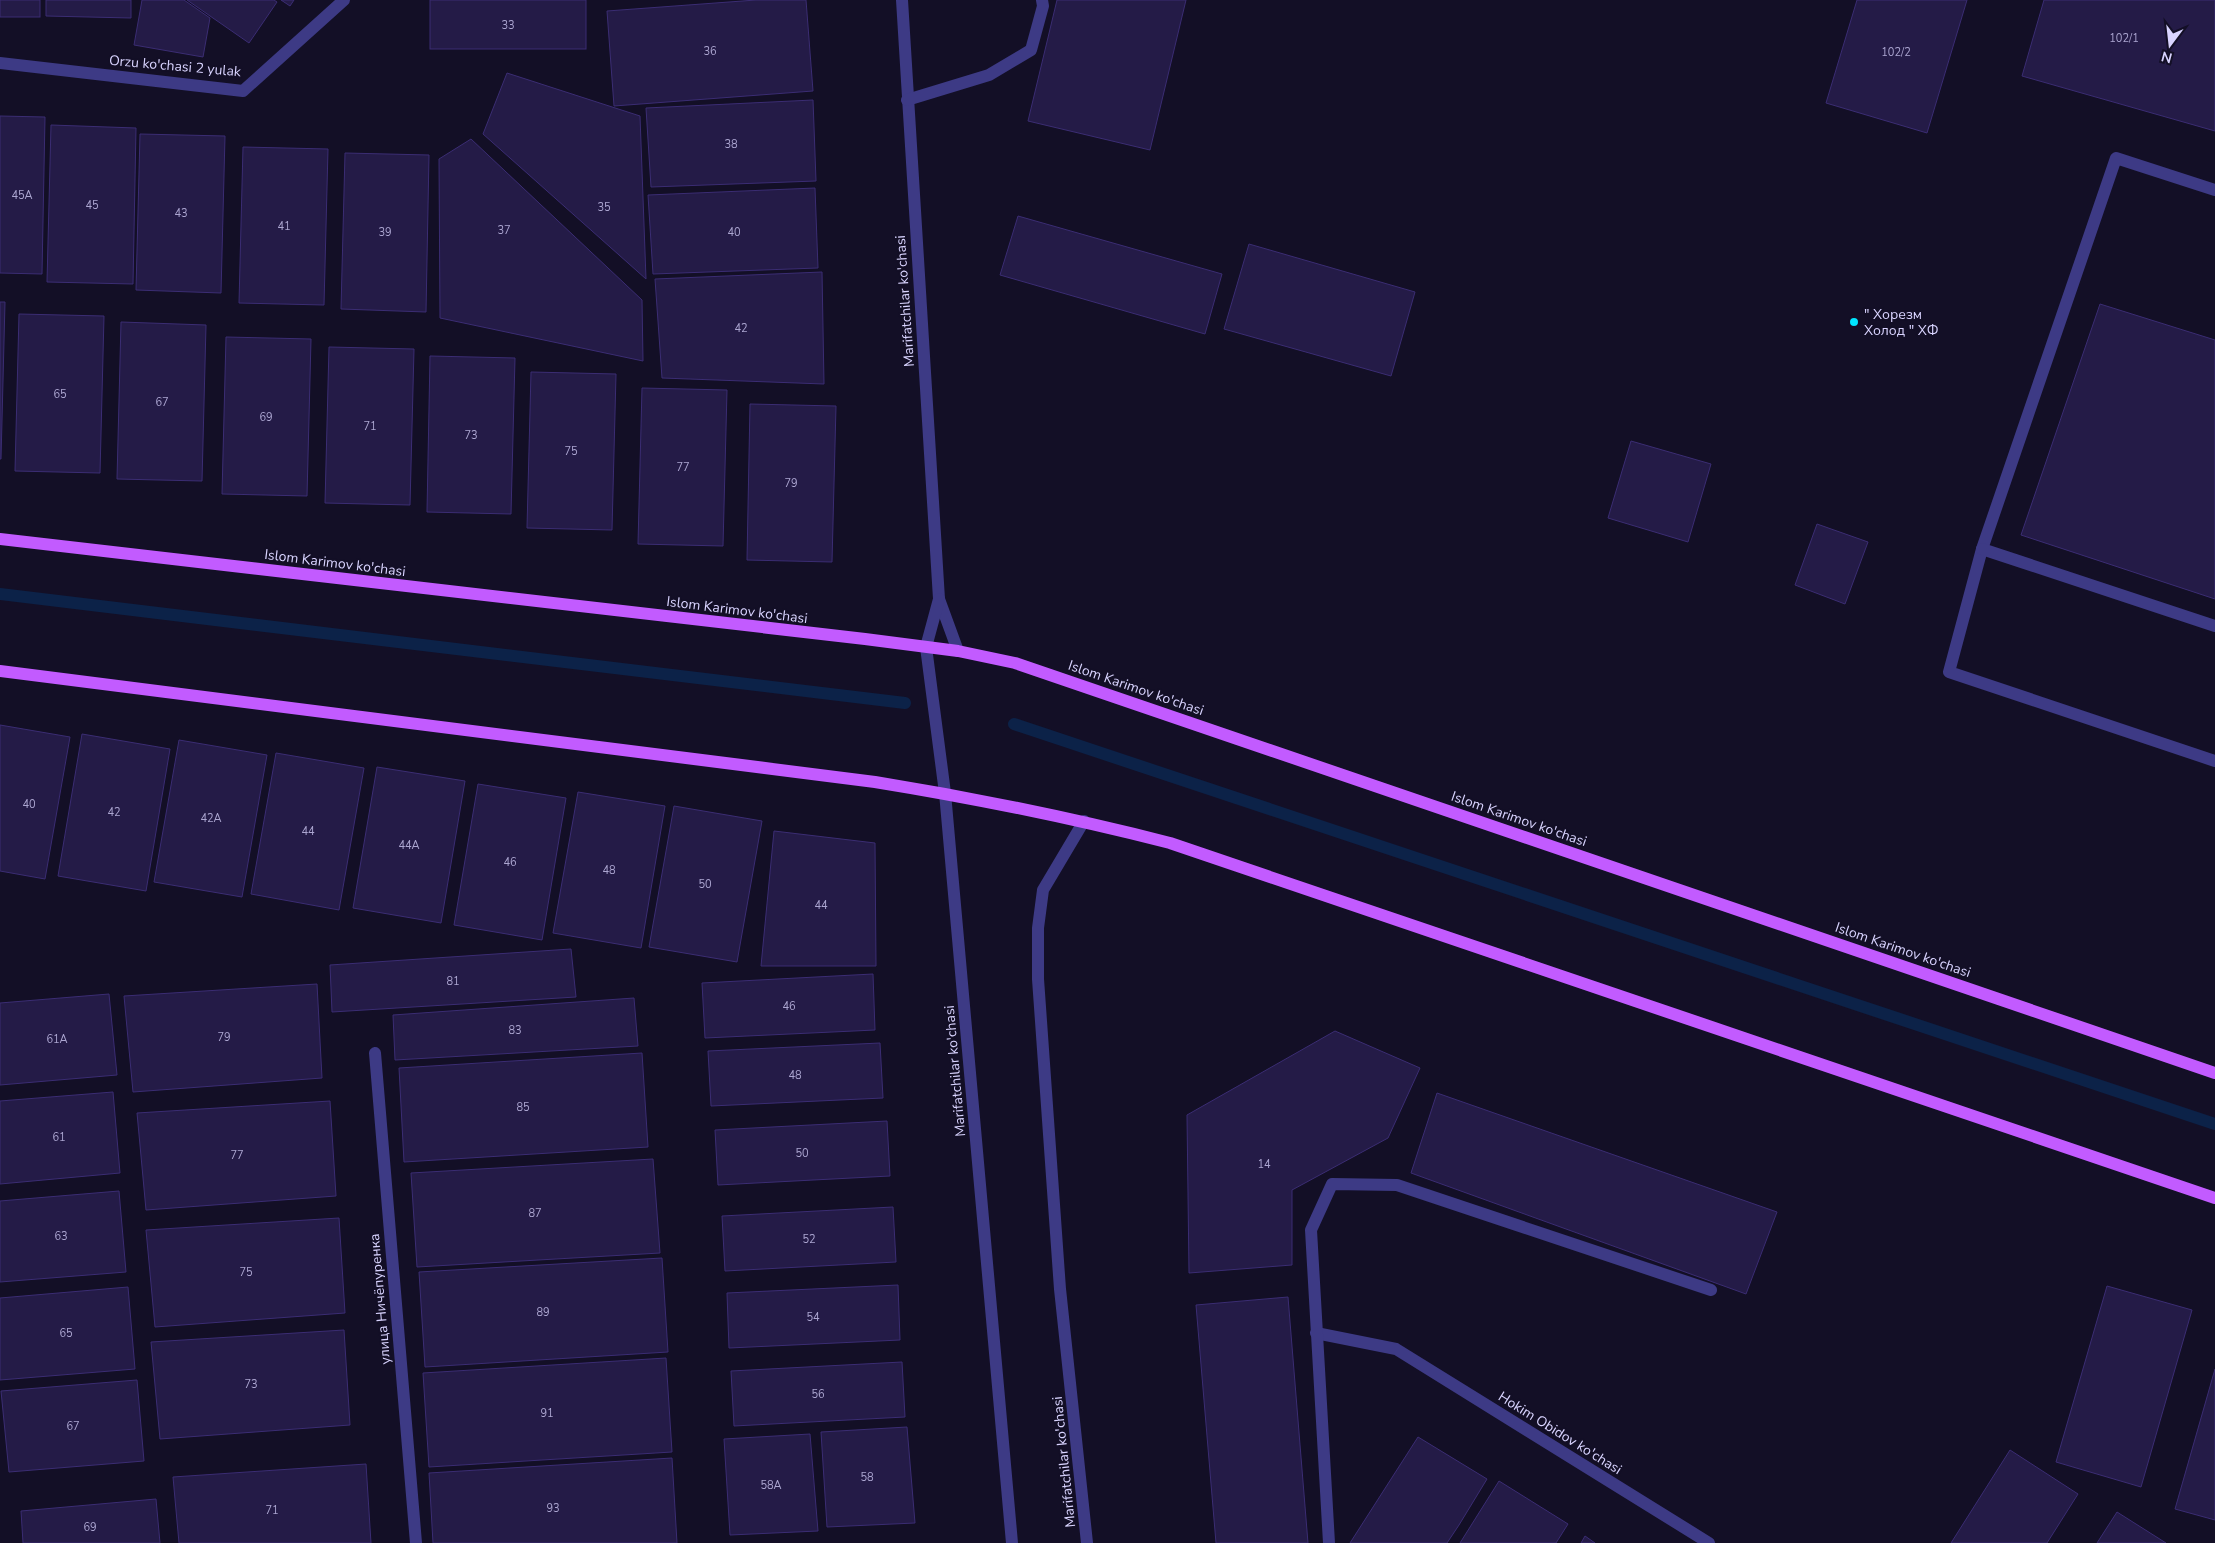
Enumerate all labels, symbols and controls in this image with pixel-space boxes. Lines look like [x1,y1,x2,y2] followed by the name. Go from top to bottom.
[501,18,515,33] house number: 33
[2145,20,2195,70] north arrow
[2109,31,2139,46] house number: 102/1
[703,44,717,59] house number: 36
[1881,45,1911,60] house number: 102/2
[2159,47,2174,68] text: N
[108,51,243,81] street label: Orzu ko'chasi 2 yulak
[724,137,738,152] house number: 38
[11,188,33,203] house number: 45A
[85,198,99,213] house number: 45
[597,200,611,215] house number: 35
[174,206,188,221] house number: 43
[277,219,291,234] house number: 41
[497,223,511,238] house number: 37
[378,225,392,240] house number: 39
[727,225,741,240] house number: 40
[891,235,919,367] street label: Marifatchilar ko'chasi
[1864,305,1939,340] place label: " Хорезм Холод " ХФ
[1848,316,1860,328] marker: " Хорезм Холод " ХФ
[734,321,748,336] house number: 42
[53,387,67,402] house number: 65
[155,395,169,410] house number: 67
[259,410,273,425] house number: 69
[363,419,377,434] house number: 71
[464,428,478,443] house number: 73
[564,444,578,459] house number: 75
[676,460,690,475] house number: 77
[784,476,798,491] house number: 79
[263,545,407,581] street label: Islom Karimov ko'chasi
[665,592,809,628] street label: Islom Karimov ko'chasi
[1066,656,1206,720] street label: Islom Karimov ko'chasi
[1449,787,1589,851] street label: Islom Karimov ko'chasi
[22,797,36,812] house number: 40
[107,805,121,820] house number: 42
[200,811,222,826] house number: 42A
[301,824,315,839] house number: 44
[398,838,420,853] house number: 44A
[503,855,517,870] house number: 46
[602,863,616,878] house number: 48
[698,877,712,892] house number: 50
[814,898,828,913] house number: 44
[1833,918,1973,982] street label: Islom Karimov ko'chasi
[446,974,460,989] house number: 81
[782,999,796,1014] house number: 46
[940,1004,970,1138] street label: Marifatchilar ko'chasi
[508,1023,522,1038] house number: 83
[217,1030,231,1045] house number: 79
[46,1032,68,1047] house number: 61A
[788,1068,802,1083] house number: 48
[516,1100,530,1115] house number: 85
[52,1130,66,1145] house number: 61
[795,1146,809,1161] house number: 50
[230,1148,244,1163] house number: 77
[1257,1157,1271,1172] house number: 14
[528,1206,542,1221] house number: 87
[54,1229,68,1244] house number: 63
[802,1232,816,1247] house number: 52
[365,1233,395,1365] street label: улица Ничёпуренка
[239,1265,253,1280] house number: 75
[536,1305,550,1320] house number: 89
[806,1310,820,1325] house number: 54
[59,1326,73,1341] house number: 65
[244,1377,258,1392] house number: 73
[811,1387,825,1402] house number: 56
[1494,1387,1626,1479] street label: Hokim Obidov ko'chasi
[1048,1395,1080,1529] street label: Marifatchilar ko'chasi
[540,1406,554,1421] house number: 91
[66,1419,80,1434] house number: 67
[860,1470,874,1485] house number: 58
[760,1478,782,1493] house number: 58A
[546,1501,560,1516] house number: 93
[265,1503,279,1518] house number: 71
[83,1520,97,1535] house number: 69

